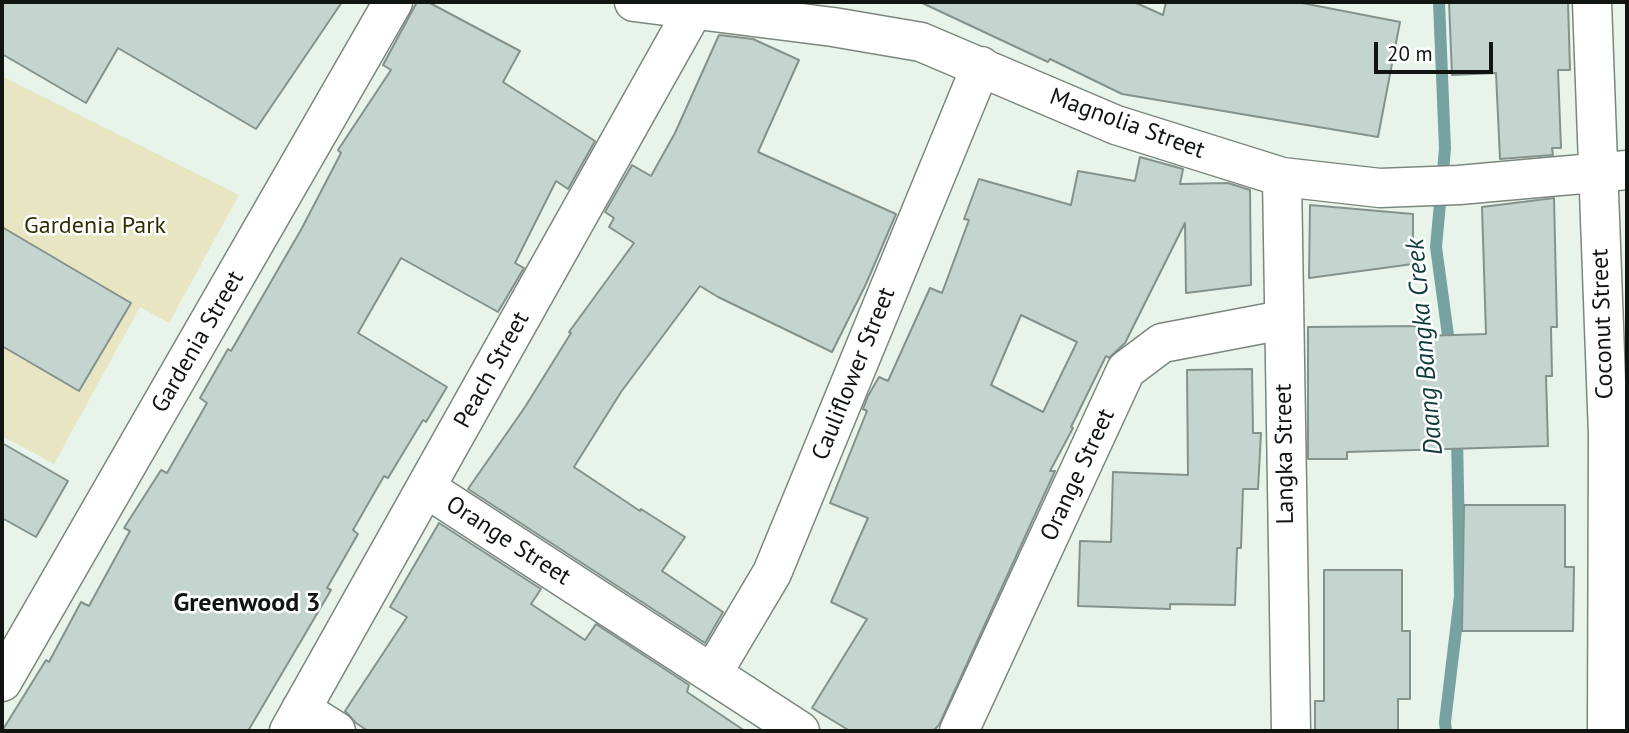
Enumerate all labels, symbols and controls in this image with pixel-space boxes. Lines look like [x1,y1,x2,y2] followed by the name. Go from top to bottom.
[1377,28,1496,72] scale bar
[1387,40,1433,67] text: 20 m
[1046,83,1208,165] street label: Magnolia Street
[24,212,166,240] park label: Gardenia Park
[1400,237,1450,457] water label: Daang Bangka Creek
[1586,248,1620,400] street label: Coconut Street
[146,266,250,418] street label: Gardenia Street
[806,283,902,465] street label: Cauliflower Street
[448,307,536,433] street label: Peach Street
[1269,383,1301,525] street label: Langka Street
[1035,404,1121,546] street label: Orange Street
[440,490,576,592] street label: Orange Street
[173,588,321,620] district label: Greenwood 3

